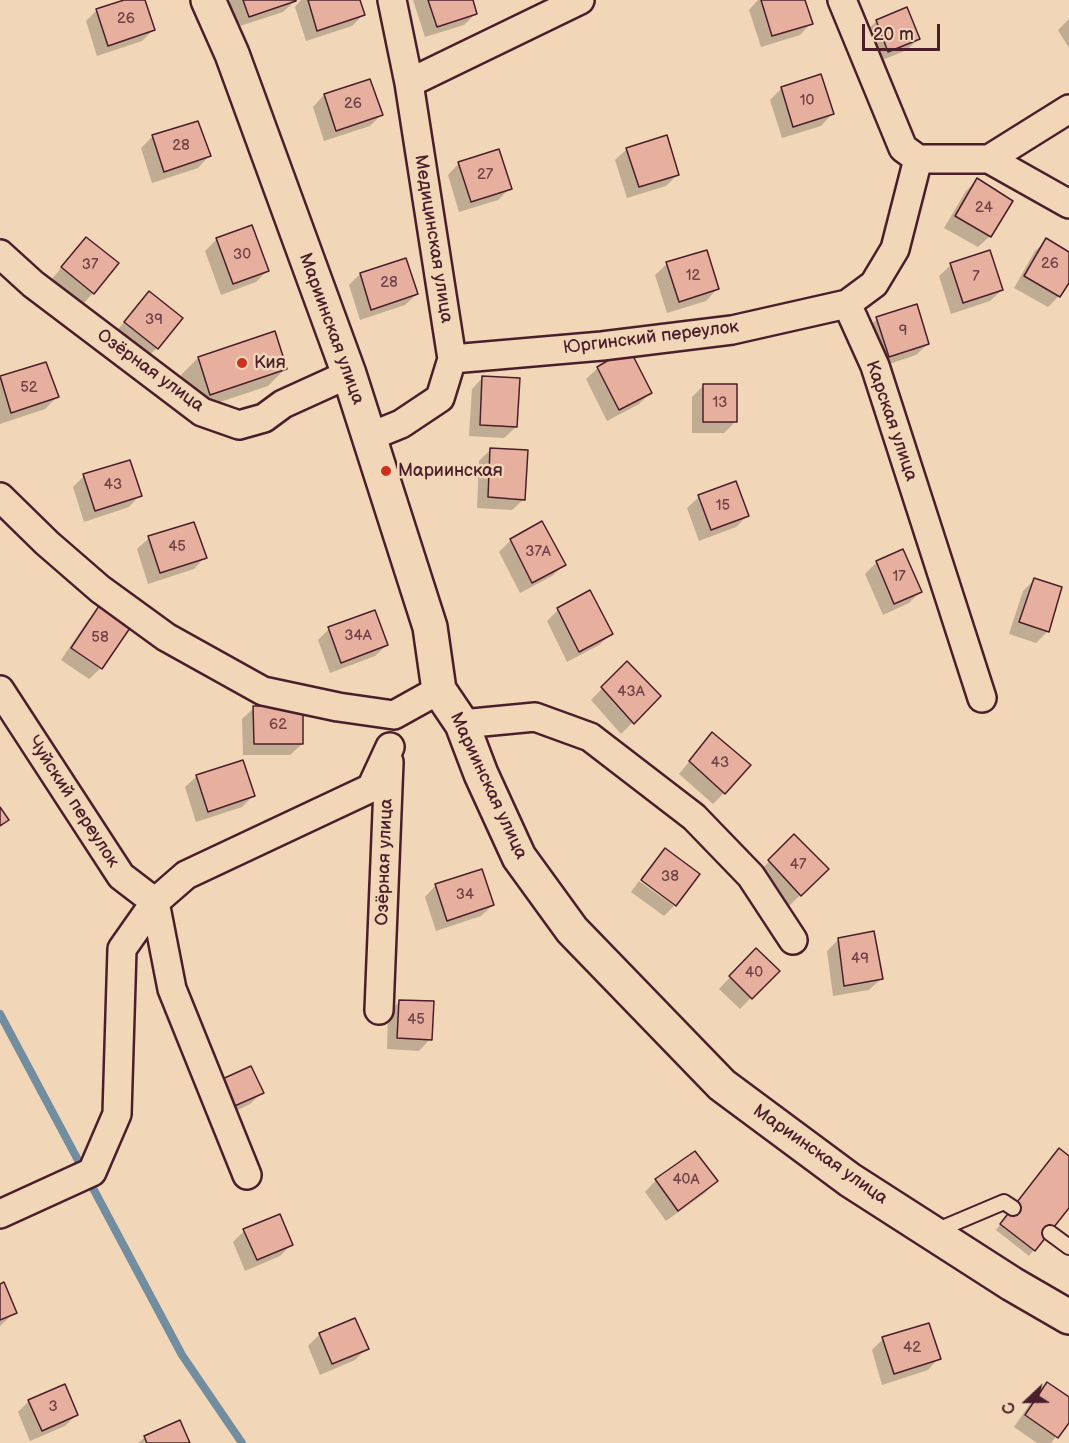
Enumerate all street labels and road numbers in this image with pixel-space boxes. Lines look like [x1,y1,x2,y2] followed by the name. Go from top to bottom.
[409,153,457,325] street label: Медицинская улица
[294,250,368,408] street label: Мариинская улица
[562,317,740,359] street label: Юргинский переулок
[92,325,208,417] street label: Озёрная улица
[860,358,922,484] street label: Карская улица
[445,709,531,863] street label: Мариинская улица
[22,732,124,872] street label: Чуйский переулок
[372,798,398,926] street label: Озёрная улица
[748,1100,892,1210] street label: Мариинская улица

